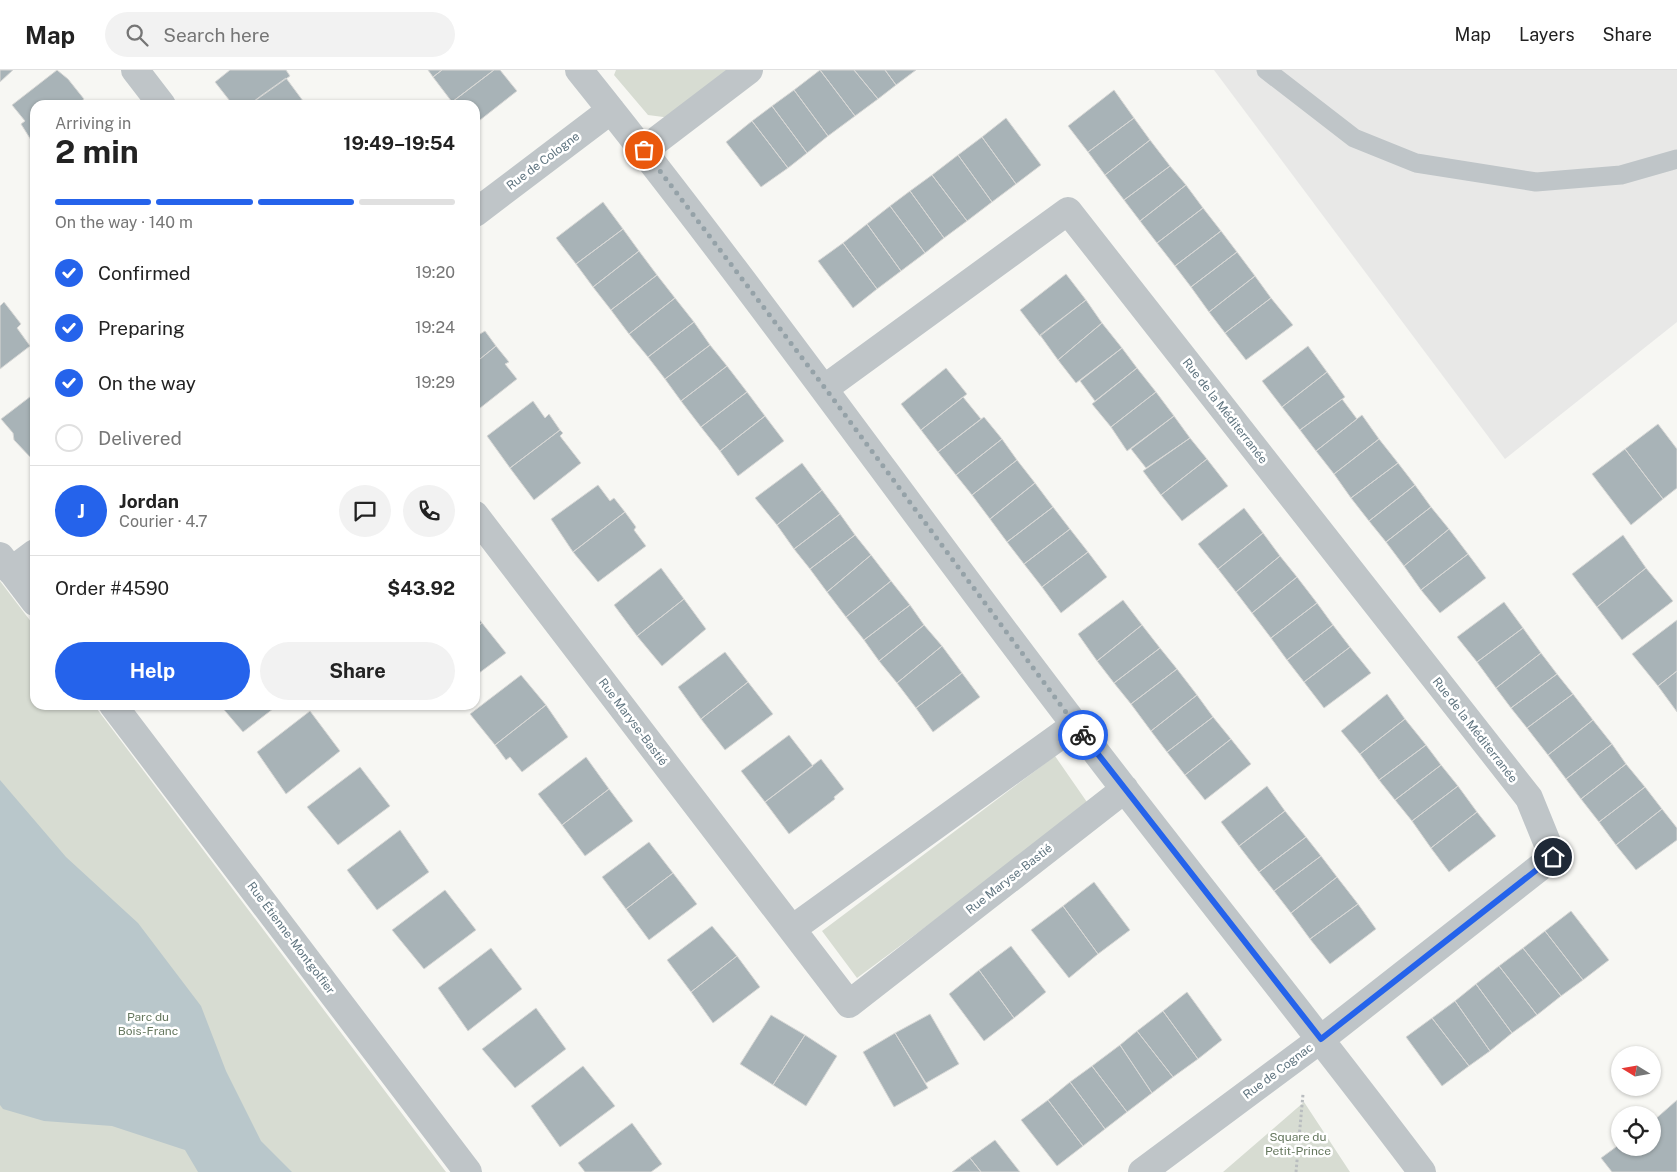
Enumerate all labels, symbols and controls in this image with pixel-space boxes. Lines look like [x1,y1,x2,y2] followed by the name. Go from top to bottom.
[105,12,455,57] search box
[25,21,75,49] text: Map
[123,21,151,49] icon: search
[163,24,270,46] text: Search here
[1455,24,1491,45] text: Map
[1519,24,1575,45] text: Layers
[1603,24,1652,45] text: Share
[55,114,131,133] text: Arriving in
[504,129,582,193] street label: Rue de Cologne
[623,129,665,171] pin
[343,132,455,154] text: 19:49–19:54
[55,133,139,170] text: 2 min
[630,136,658,164] icon: bag
[55,213,193,232] text: On the way · 140 m
[55,259,83,287] icon: check
[98,262,191,284] text: Confirmed
[415,263,455,282] text: 19:20
[55,314,83,342] icon: check
[98,317,185,339] text: Preparing
[415,318,455,337] text: 19:24
[1180,356,1271,467] street label: Rue de la Méditerranée
[55,369,83,397] icon: check
[98,372,196,394] text: On the way
[415,373,455,392] text: 19:29
[98,427,182,449] text: Delivered
[339,485,391,537] button: chat
[403,485,455,537] button: phone
[119,490,179,512] text: Jordan
[77,500,85,522] text: J
[119,512,208,531] text: Courier · 4.7
[55,577,169,599] text: Order #4590
[387,577,455,599] text: $43.92
[55,642,250,700] button: Help
[260,642,455,700] button: Share
[1430,675,1521,786] street label: Rue de la Méditerranée
[596,676,670,769] street label: Rue Maryse-Bastié
[1058,710,1108,760] courier
[1069,721,1097,749] icon: bike
[1532,836,1574,878] pin
[963,841,1055,917] street label: Rue Maryse-Bastié
[1539,843,1567,871] icon: home
[244,879,338,997] street label: Rue Étienne-Montgolfier
[118,1010,178,1038] park label: Parc du Bois-Franc
[1240,1040,1316,1102] street label: Rue de Cognac
[1611,1046,1661,1096] north arrow
[1611,1046,1661,1156] map controls
[1611,1106,1661,1156] button: locate
[1265,1130,1331,1158] park label: Square du Petit-Prince

